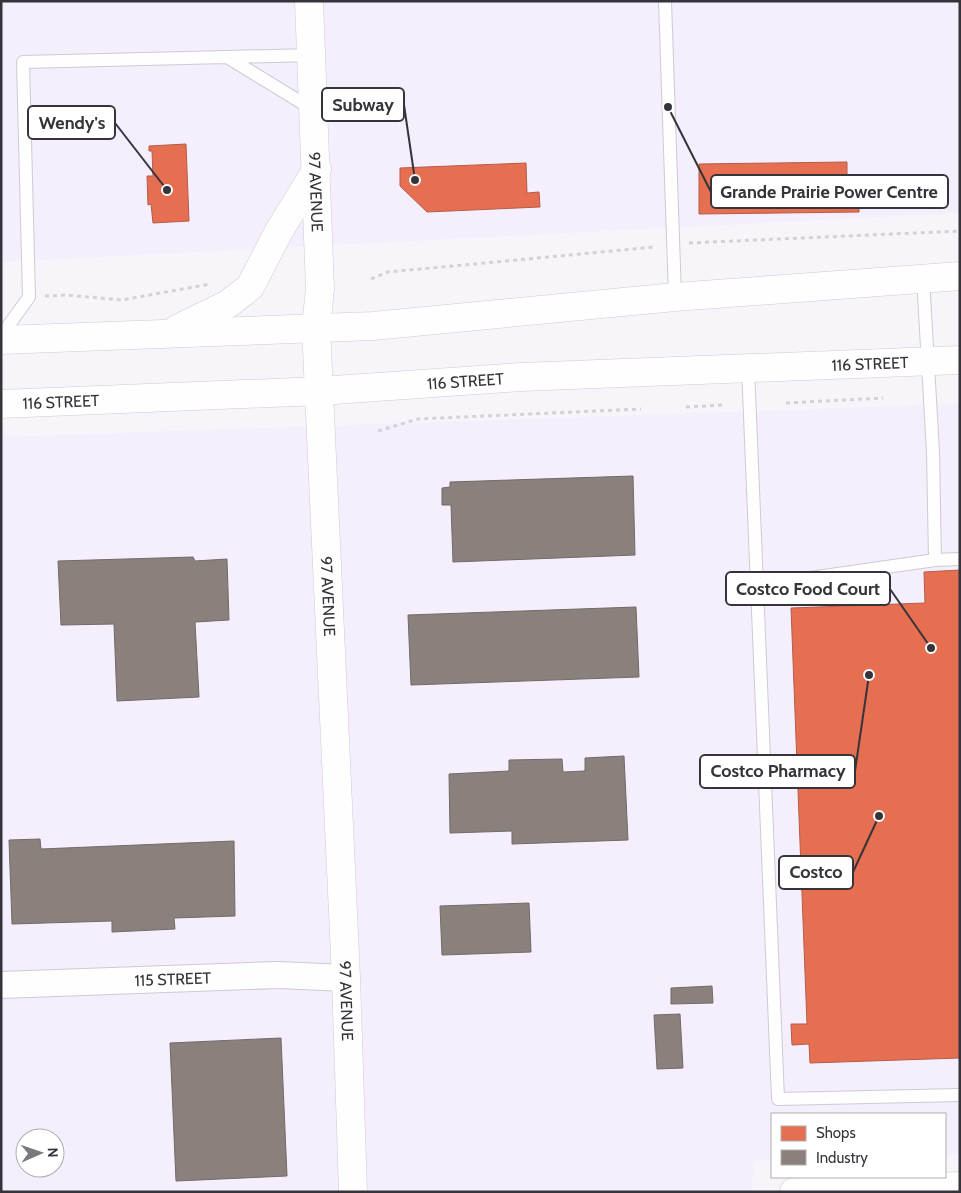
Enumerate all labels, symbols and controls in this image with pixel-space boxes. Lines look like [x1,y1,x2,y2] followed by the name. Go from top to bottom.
[322,88,404,121] callout: Subway
[332,94,394,116] text: Subway
[28,106,115,139] callout: Wendy's
[39,112,106,134] text: Wendy's
[305,151,327,232] street label: 97 AVENUE
[711,175,948,208] callout: Grande Prairie Power Centre
[720,181,938,203] text: Grande Prairie Power Centre
[831,352,909,374] street label: 116 STREET
[426,369,505,393] street label: 116 STREET
[22,390,100,413] street label: 116 STREET
[317,556,340,637] street label: 97 AVENUE
[726,572,890,605] callout: Costco Food Court
[736,578,880,600] text: Costco Food Court
[700,755,855,788] callout: Costco Pharmacy
[710,760,846,782] text: Costco Pharmacy
[779,856,853,889] callout: Costco
[789,861,843,883] text: Costco
[336,960,358,1041] street label: 97 AVENUE
[134,968,212,990] street label: 115 STREET
[771,1113,946,1178] legend
[816,1124,856,1142] text: Shops
[15,1128,65,1178] north arrow
[44,1147,62,1158] text: N
[816,1149,868,1167] text: Industry

